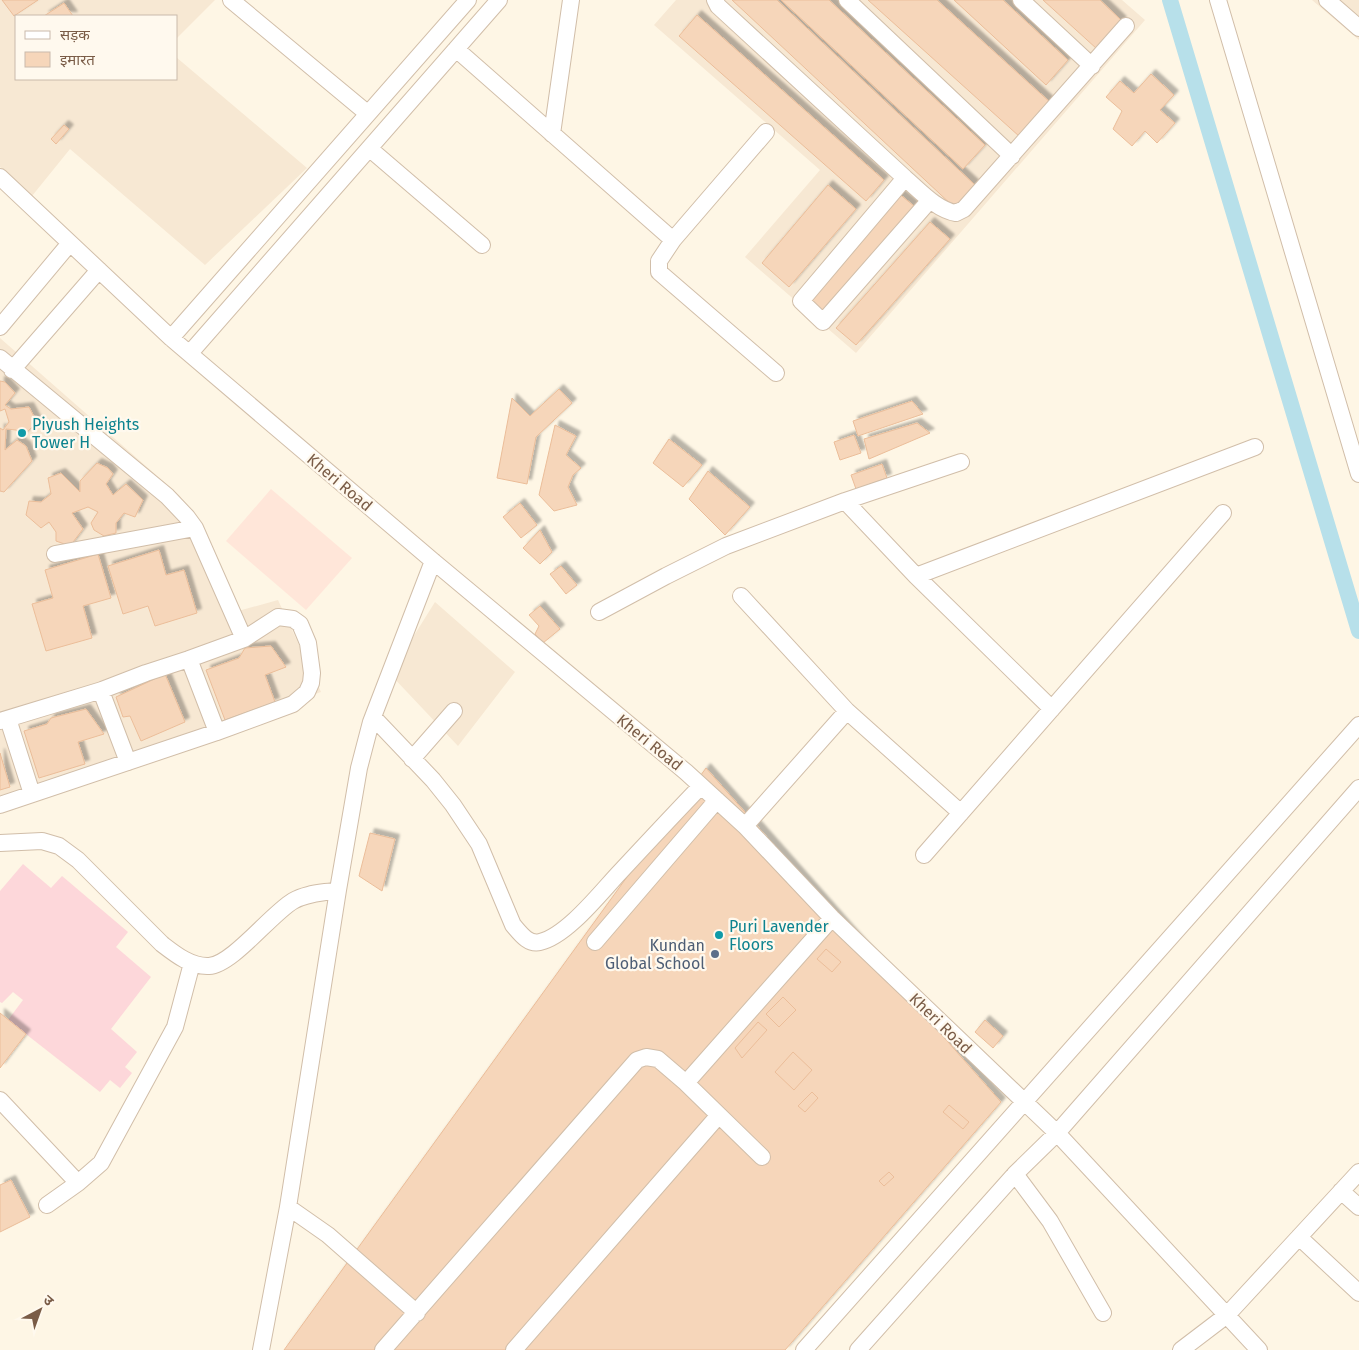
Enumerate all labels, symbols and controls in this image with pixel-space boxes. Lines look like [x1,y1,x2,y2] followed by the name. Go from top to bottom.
[15,15,178,80] legend
[60,26,90,44] text: सड़क
[60,51,95,69] text: इमारत
[32,415,139,452] place label: Piyush Heights Tower H
[16,427,28,439] marker: Piyush Heights Tower H
[303,450,376,515] street label: Kheri Road
[613,710,687,775] street label: Kheri Road
[729,917,830,954] place label: Puri Lavender Floors
[713,929,725,941] marker: Puri Lavender Floors
[605,936,705,973] place label: Kundan Global School
[709,948,721,960] marker: Kundan Global School
[906,989,976,1058] street label: Kheri Road
[15,1285,65,1335] north arrow
[40,1291,57,1310] text: उ

